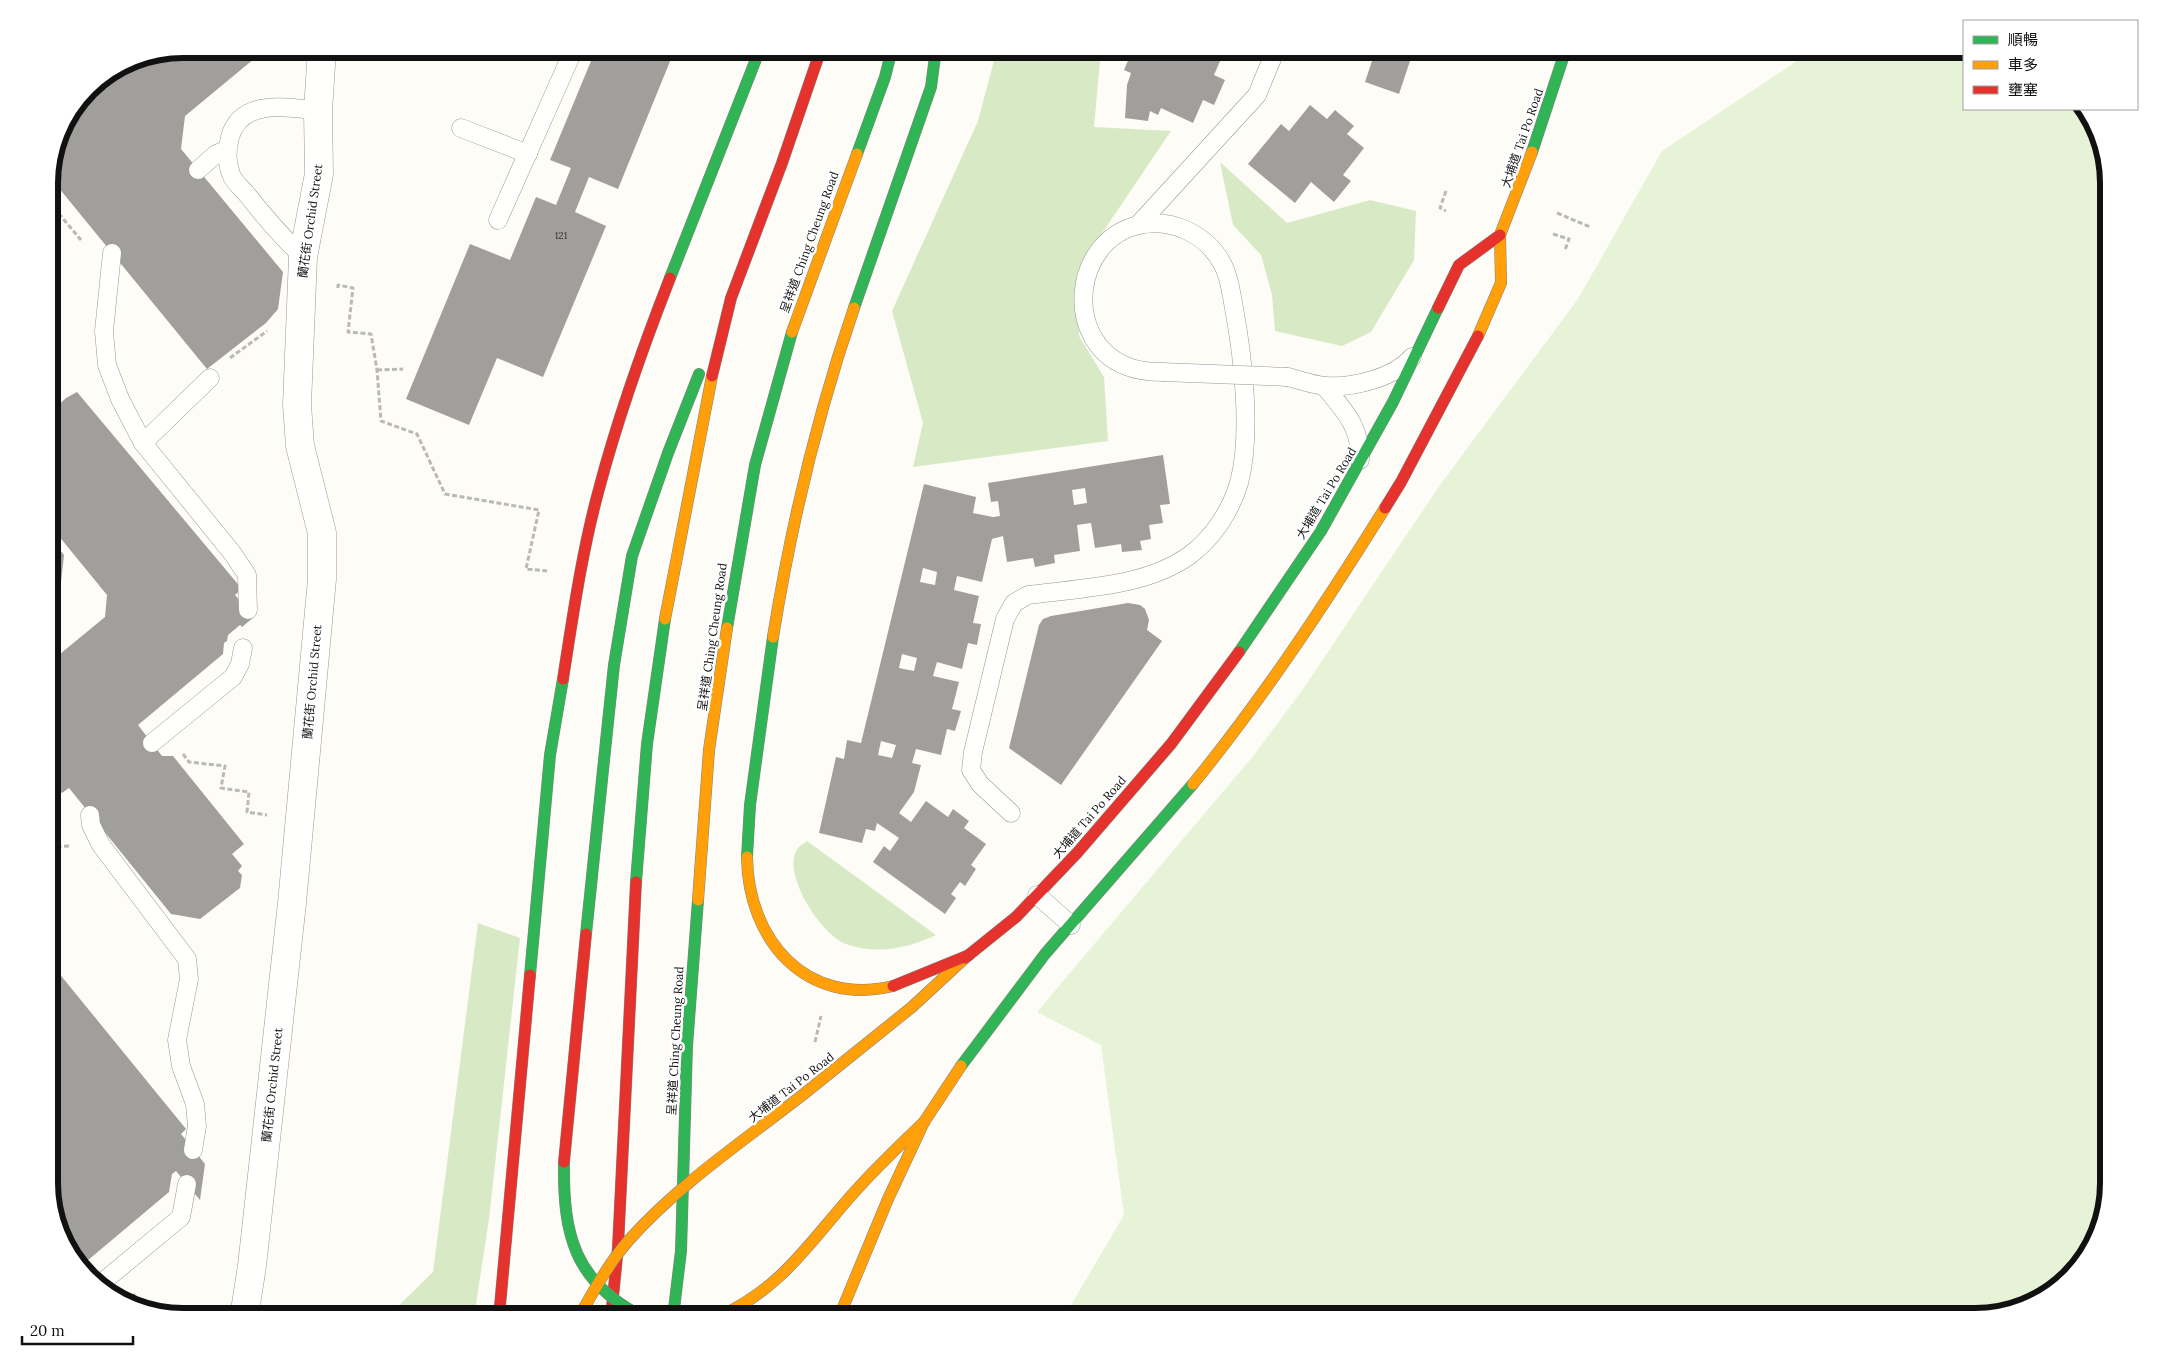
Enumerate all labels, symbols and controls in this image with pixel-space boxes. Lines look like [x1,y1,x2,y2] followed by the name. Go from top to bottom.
[1963,20,2138,110] legend
[2008,30,2038,49] text: 順暢
[2008,55,2038,74] text: 車多
[2008,80,2038,99] text: 壅塞
[1498,86,1546,190] street label: 大埔道 Tai Po Road
[295,163,325,279] street label: 蘭花街 Orchid Street
[776,169,842,315] street label: 呈祥道 Ching Cheung Road
[555,229,568,242] house number: 121
[1293,444,1359,542] street label: 大埔道 Tai Po Road
[694,562,730,712] street label: 呈祥道 Ching Cheung Road
[300,624,325,740] street label: 蘭花街 Orchid Street
[1049,773,1129,861] street label: 大埔道 Tai Po Road
[664,966,686,1116] street label: 呈祥道 Ching Cheung Road
[259,1027,286,1143] street label: 蘭花街 Orchid Street
[745,1049,837,1125] street label: 大埔道 Tai Po Road
[22,1314,134,1346] scale bar
[30,1321,65,1340] text: 20 m

